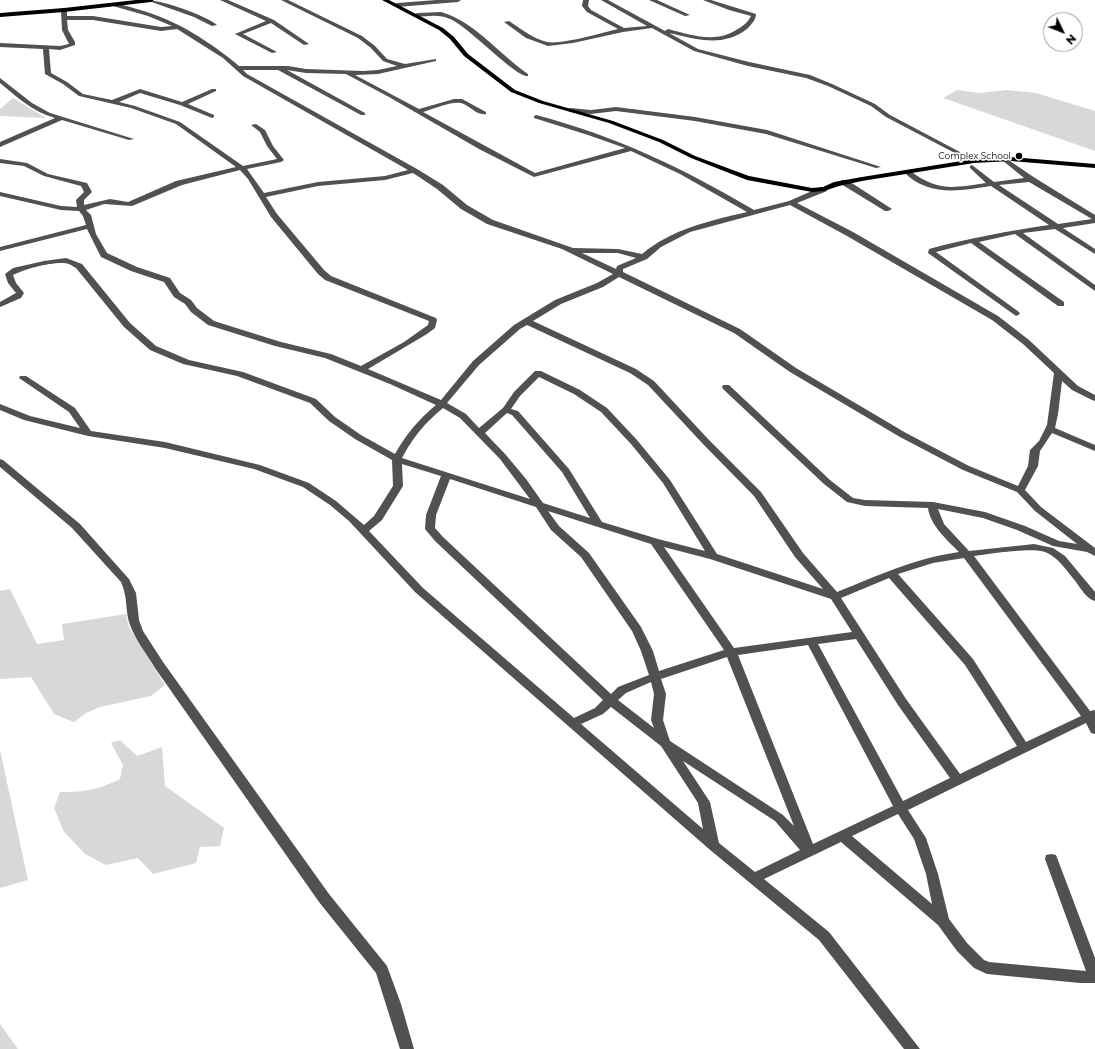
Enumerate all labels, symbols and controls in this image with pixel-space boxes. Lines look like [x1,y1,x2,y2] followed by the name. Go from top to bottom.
[1043,12,1083,52] north arrow
[1063,31,1079,48] text: N
[938,151,1011,161] place label: Complex School
[1014,151,1024,161] marker: Complex School

